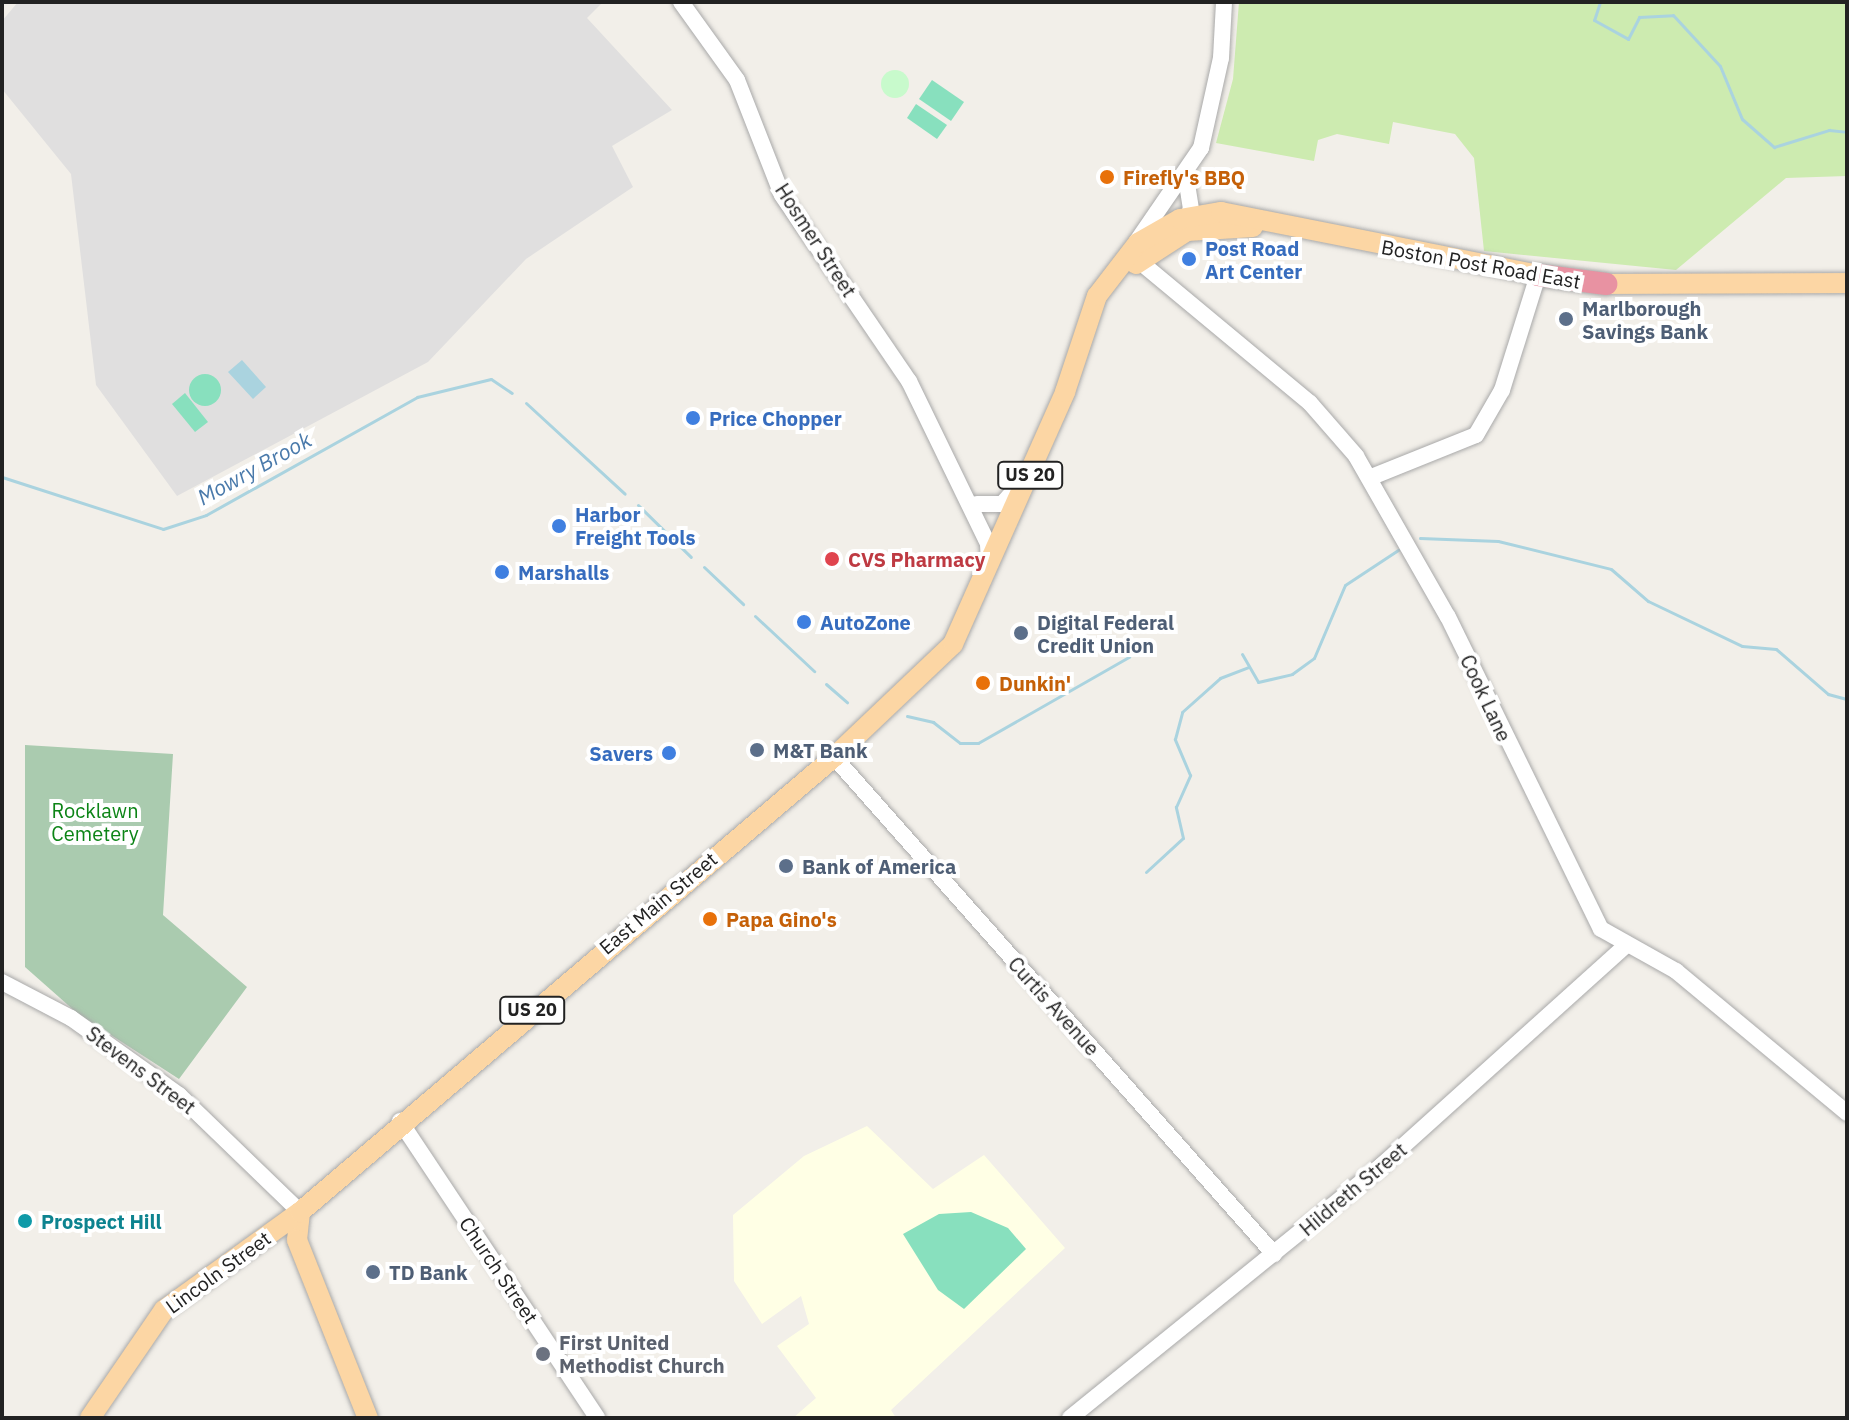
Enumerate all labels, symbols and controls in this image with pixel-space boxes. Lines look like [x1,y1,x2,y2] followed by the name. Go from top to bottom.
[1123,165,1245,189] place label: Firefly's BBQ
[1098,168,1116,186] marker: Firefly's BBQ
[770,179,862,301] street label: Hosmer Street
[1379,235,1583,293] street label: Boston Post Road East
[1205,236,1302,283] place label: Post Road Art Center
[1180,250,1198,268] marker: Post Road Art Center
[1582,296,1708,343] place label: Marlborough Savings Bank
[1557,310,1575,328] marker: Marlborough Savings Bank
[709,406,842,430] place label: Price Chopper
[684,409,702,427] marker: Price Chopper
[192,426,316,510] water label: Mowry Brook
[996,461,1064,489] road number: US 20
[575,502,695,549] place label: Harbor Freight Tools
[550,517,568,535] marker: Harbor Freight Tools
[848,547,985,571] place label: CVS Pharmacy
[823,550,841,568] marker: CVS Pharmacy
[518,560,609,584] place label: Marshalls
[493,563,511,581] marker: Marshalls
[820,610,911,634] place label: AutoZone
[1037,610,1174,657] place label: Digital Federal Credit Union
[795,613,813,631] marker: AutoZone
[1012,624,1030,642] marker: Digital Federal Credit Union
[1455,651,1517,745] street label: Cook Lane
[999,671,1071,695] place label: Dunkin'
[974,674,992,692] marker: Dunkin'
[773,738,868,762] place label: M&T Bank
[589,741,653,765] place label: Savers
[748,741,766,759] marker: M&T Bank
[660,744,678,762] marker: Savers
[51,799,139,846] park label: Rocklawn Cemetery
[594,847,722,959] street label: East Main Street
[802,854,956,878] place label: Bank of America
[777,857,795,875] marker: Bank of America
[726,907,837,931] place label: Papa Gino's
[701,910,719,928] marker: Papa Gino's
[1003,952,1105,1060] street label: Curtis Avenue
[498,996,566,1024] road number: US 20
[82,1021,200,1119] street label: Stevens Street
[1295,1137,1411,1241] street label: Hildreth Street
[41,1209,162,1233] place label: Prospect Hill
[16,1212,34,1230] marker: Prospect Hill
[455,1212,543,1328] street label: Church Street
[161,1226,275,1318] street label: Lincoln Street
[389,1260,468,1284] place label: TD Bank
[364,1263,382,1281] marker: TD Bank
[559,1330,725,1377] place label: First United Methodist Church
[534,1345,552,1363] marker: First United Methodist Church

